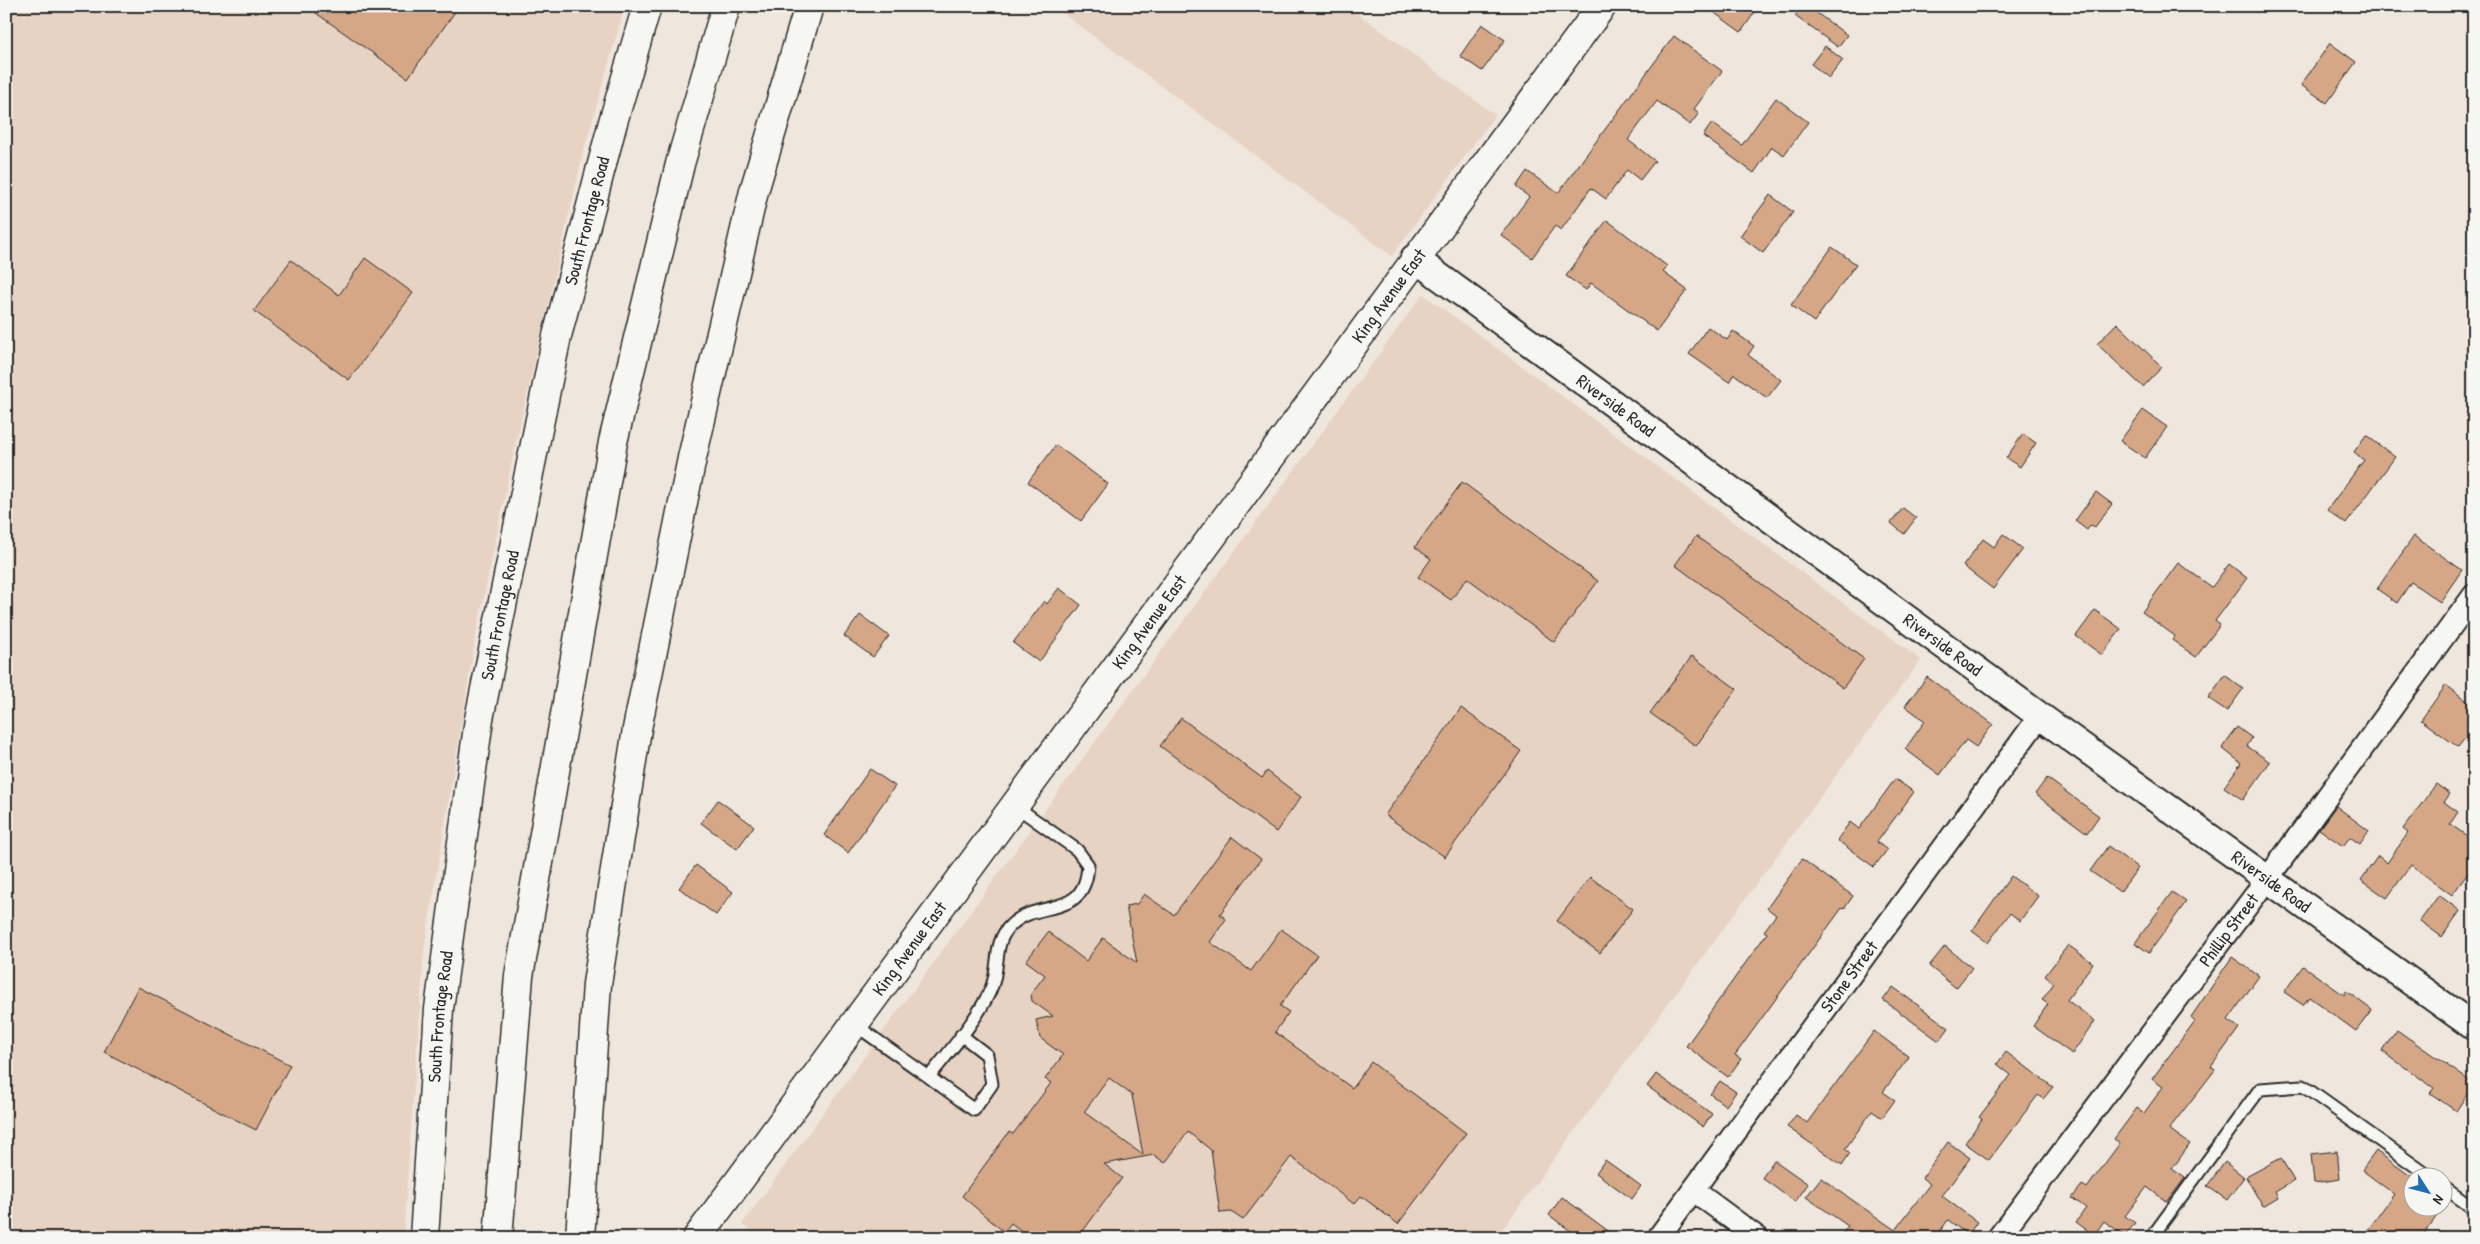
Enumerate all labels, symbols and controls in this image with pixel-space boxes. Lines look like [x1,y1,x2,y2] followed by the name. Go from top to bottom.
[558,154,615,288] street label: South Frontage Road
[1346,242,1432,348] street label: King Avenue East
[1571,368,1661,443] street label: Riverside Road
[474,548,525,682] street label: South Frontage Road
[1106,569,1193,674] street label: King Avenue East
[1898,607,1988,682] street label: Riverside Road
[2227,844,2316,918] street label: Riverside Road
[2193,887,2265,972] street label: Phillip Street
[866,895,953,1001] street label: King Avenue East
[1814,935,1884,1017] street label: Stone Street
[421,949,459,1083] street label: South Frontage Road
[2402,1166,2452,1216] north arrow
[2429,1191,2449,1209] text: N

